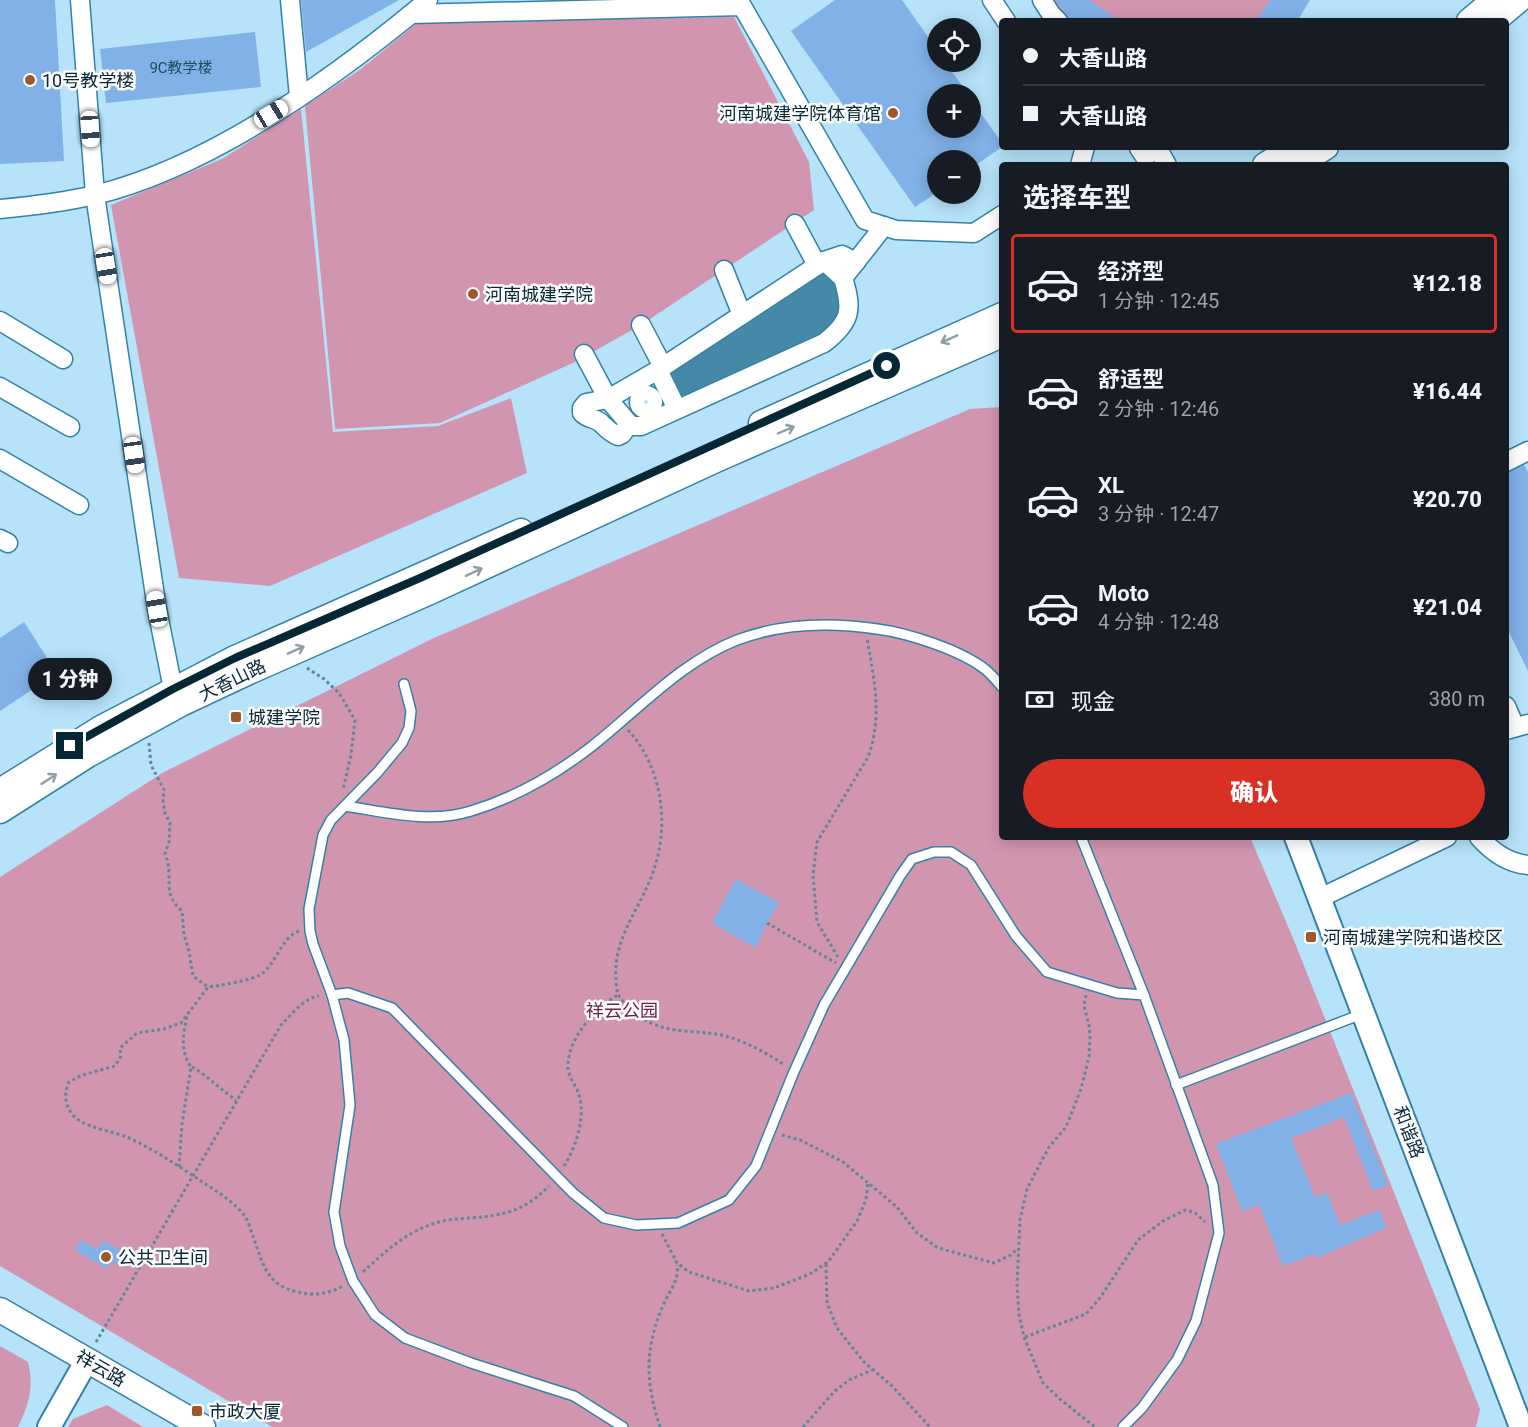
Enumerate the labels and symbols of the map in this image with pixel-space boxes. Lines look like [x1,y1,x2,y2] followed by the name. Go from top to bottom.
[149,59,213,77] house number: 9C教学楼
[42,70,134,91] place label: 10号教学楼
[23,73,37,87] marker: 10号教学楼
[251,97,291,131] car
[719,103,881,124] place label: 河南城建学院体育馆
[886,106,900,120] marker: 河南城建学院体育馆
[80,110,100,148] car
[94,247,118,285] car
[485,284,593,305] place label: 河南城建学院
[466,287,480,301] marker: 河南城建学院
[940,334,958,345] one-way arrow
[873,352,900,379] route start
[776,424,794,435] one-way arrow
[123,436,145,474] car
[465,565,483,577] one-way arrow
[145,590,169,628] car
[286,644,304,655] one-way arrow
[195,655,269,705] street label: 大香山路
[28,659,112,701] callout: 1 分钟
[248,707,320,728] place label: 城建学院
[229,710,243,724] marker: 城建学院
[56,732,83,759] route end
[40,773,57,785] one-way arrow
[1323,927,1503,948] place label: 河南城建学院和谐校区
[1304,930,1318,944] marker: 河南城建学院和谐校区
[586,1000,658,1021] park label: 祥云公园
[1390,1103,1428,1161] street label: 和谐路
[118,1247,208,1268] place label: 公共卫生间
[99,1250,113,1264] marker: 公共卫生间
[72,1345,130,1391] street label: 祥云路
[209,1401,281,1422] place label: 市政大厦
[190,1404,204,1418] marker: 市政大厦

